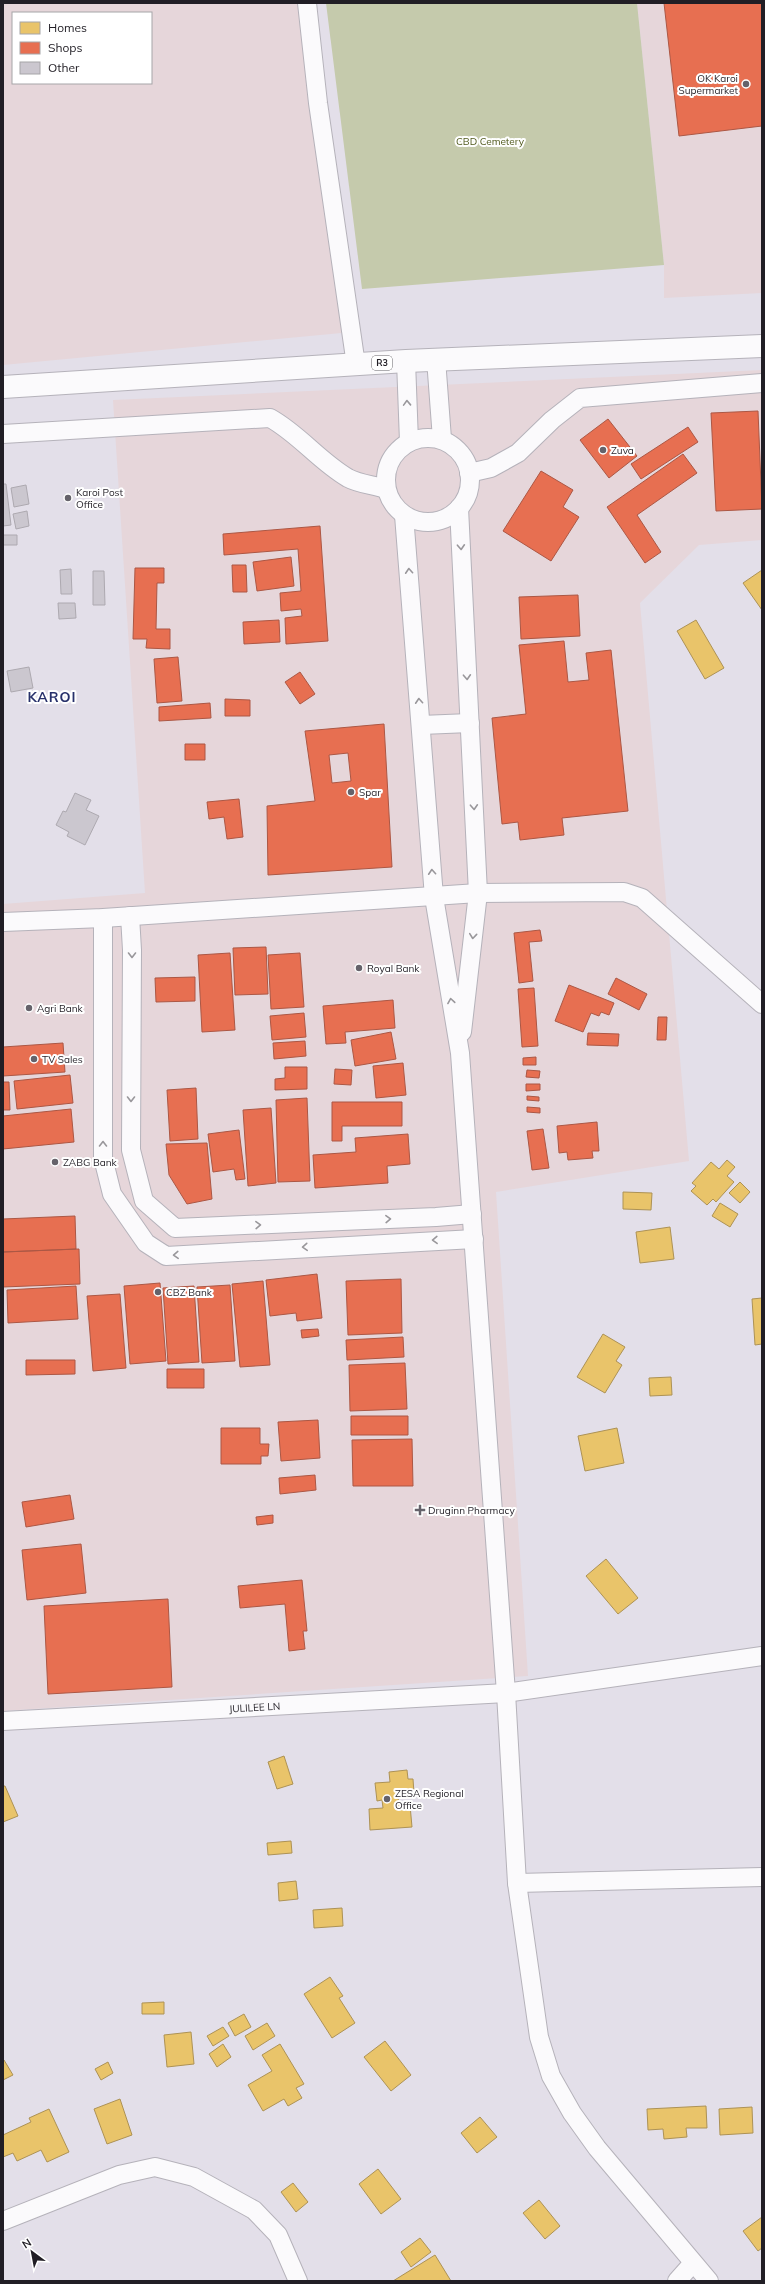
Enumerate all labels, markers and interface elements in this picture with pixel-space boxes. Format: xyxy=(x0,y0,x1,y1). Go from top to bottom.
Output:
legend xyxy=(12,12,152,84)
text: Homes xyxy=(48,20,87,35)
text: Shops xyxy=(48,40,83,55)
text: Other xyxy=(48,60,80,75)
place label: OK Karoi Supermarket xyxy=(679,72,738,97)
marker: OK Karoi Supermarket xyxy=(741,79,751,89)
park label: CBD Cemetery xyxy=(456,135,525,148)
road number: R3 xyxy=(372,356,392,370)
one-way arrow xyxy=(403,400,412,406)
place label: Zuva xyxy=(611,444,634,457)
marker: Zuva xyxy=(598,445,608,455)
place label: Karoi Post Office xyxy=(76,486,124,511)
marker: Karoi Post Office xyxy=(63,493,73,503)
one-way arrow xyxy=(457,544,465,550)
one-way arrow xyxy=(404,568,413,574)
one-way arrow xyxy=(463,674,472,680)
district label: KAROI xyxy=(27,688,77,706)
one-way arrow xyxy=(414,698,423,704)
place label: Spar xyxy=(359,786,381,799)
marker: Spar xyxy=(346,787,356,797)
one-way arrow xyxy=(469,804,478,810)
one-way arrow xyxy=(428,869,437,875)
one-way arrow xyxy=(469,933,478,939)
one-way arrow xyxy=(128,952,136,958)
place label: Royal Bank xyxy=(367,962,420,975)
marker: Royal Bank xyxy=(354,963,364,973)
one-way arrow xyxy=(448,998,456,1004)
place label: Agri Bank xyxy=(37,1002,84,1015)
marker: Agri Bank xyxy=(24,1003,34,1013)
place label: TV Sales xyxy=(42,1053,83,1066)
marker: TV Sales xyxy=(29,1054,39,1064)
one-way arrow xyxy=(127,1096,135,1102)
one-way arrow xyxy=(99,1141,107,1147)
place label: ZABG Bank xyxy=(63,1156,118,1169)
marker: ZABG Bank xyxy=(50,1157,60,1167)
one-way arrow xyxy=(385,1215,391,1224)
one-way arrow xyxy=(255,1221,261,1229)
one-way arrow xyxy=(432,1236,438,1244)
one-way arrow xyxy=(302,1243,308,1252)
one-way arrow xyxy=(173,1251,179,1260)
place label: CBZ Bank xyxy=(166,1286,213,1299)
marker: CBZ Bank xyxy=(153,1287,163,1297)
place label: Druginn Pharmacy xyxy=(428,1504,515,1517)
marker: Druginn Pharmacy xyxy=(415,1505,425,1515)
street label: JULILEE LN xyxy=(229,1700,281,1715)
place label: ZESA Regional Office xyxy=(395,1787,464,1812)
marker: ZESA Regional Office xyxy=(382,1794,392,1804)
north arrow xyxy=(12,2232,52,2272)
text: N xyxy=(19,2235,34,2252)

